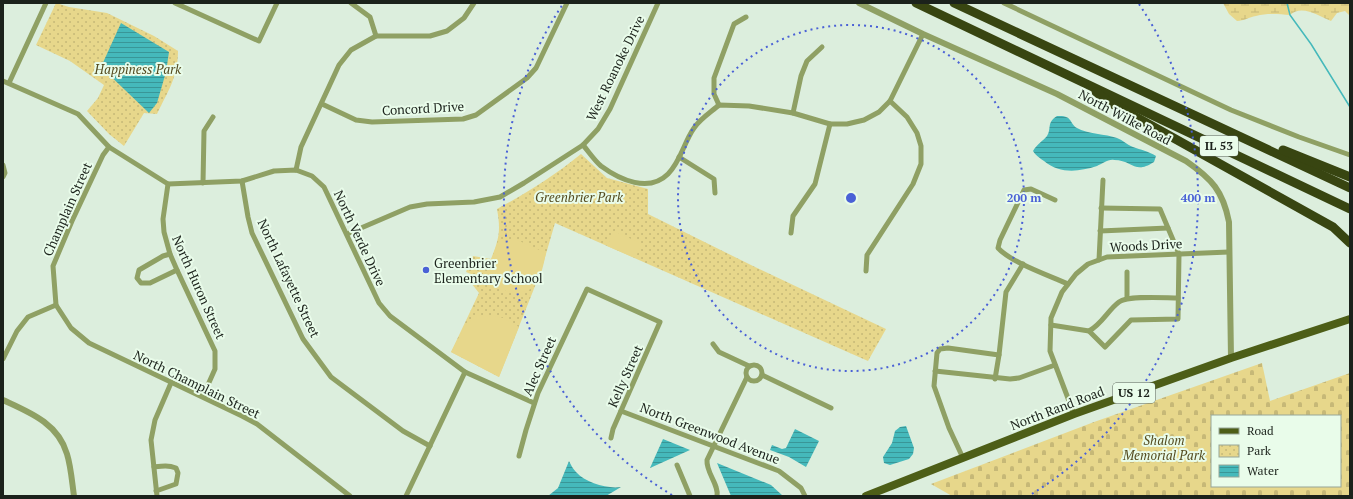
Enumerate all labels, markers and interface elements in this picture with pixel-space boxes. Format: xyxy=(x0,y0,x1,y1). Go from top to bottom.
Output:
street label: West Roanoke Drive xyxy=(582,12,648,124)
park label: Happiness Park xyxy=(94,60,182,78)
street label: North Wilke Road xyxy=(1076,85,1174,149)
street label: Concord Drive xyxy=(381,97,465,119)
road number: IL 53 xyxy=(1200,136,1238,156)
street label: Champlain Street xyxy=(38,159,96,259)
street label: North Verde Drive xyxy=(330,187,390,289)
park label: Greenbrier Park xyxy=(535,188,624,206)
text: 200 m xyxy=(1007,190,1041,205)
text: 400 m xyxy=(1181,190,1215,205)
centre of rings xyxy=(844,191,858,205)
street label: North Lafayette Street xyxy=(254,216,324,340)
street label: North Huron Street xyxy=(168,232,230,342)
street label: Woods Drive xyxy=(1109,234,1183,256)
place label: Greenbrier Elementary School xyxy=(434,254,543,287)
marker: Greenbrier Elementary School xyxy=(421,265,431,275)
street label: Alec Street xyxy=(518,333,560,399)
street label: Kelly Street xyxy=(603,342,647,410)
street label: North Champlain Street xyxy=(131,346,263,423)
street label: North Rand Road xyxy=(1007,382,1107,434)
road number: US 12 xyxy=(1113,383,1155,403)
street label: North Greenwood Avenue xyxy=(637,398,783,468)
legend xyxy=(1211,415,1341,487)
text: Road xyxy=(1247,423,1274,438)
park label: Shalom Memorial Park xyxy=(1122,431,1206,464)
text: Park xyxy=(1247,443,1272,458)
text: Water xyxy=(1247,463,1279,478)

